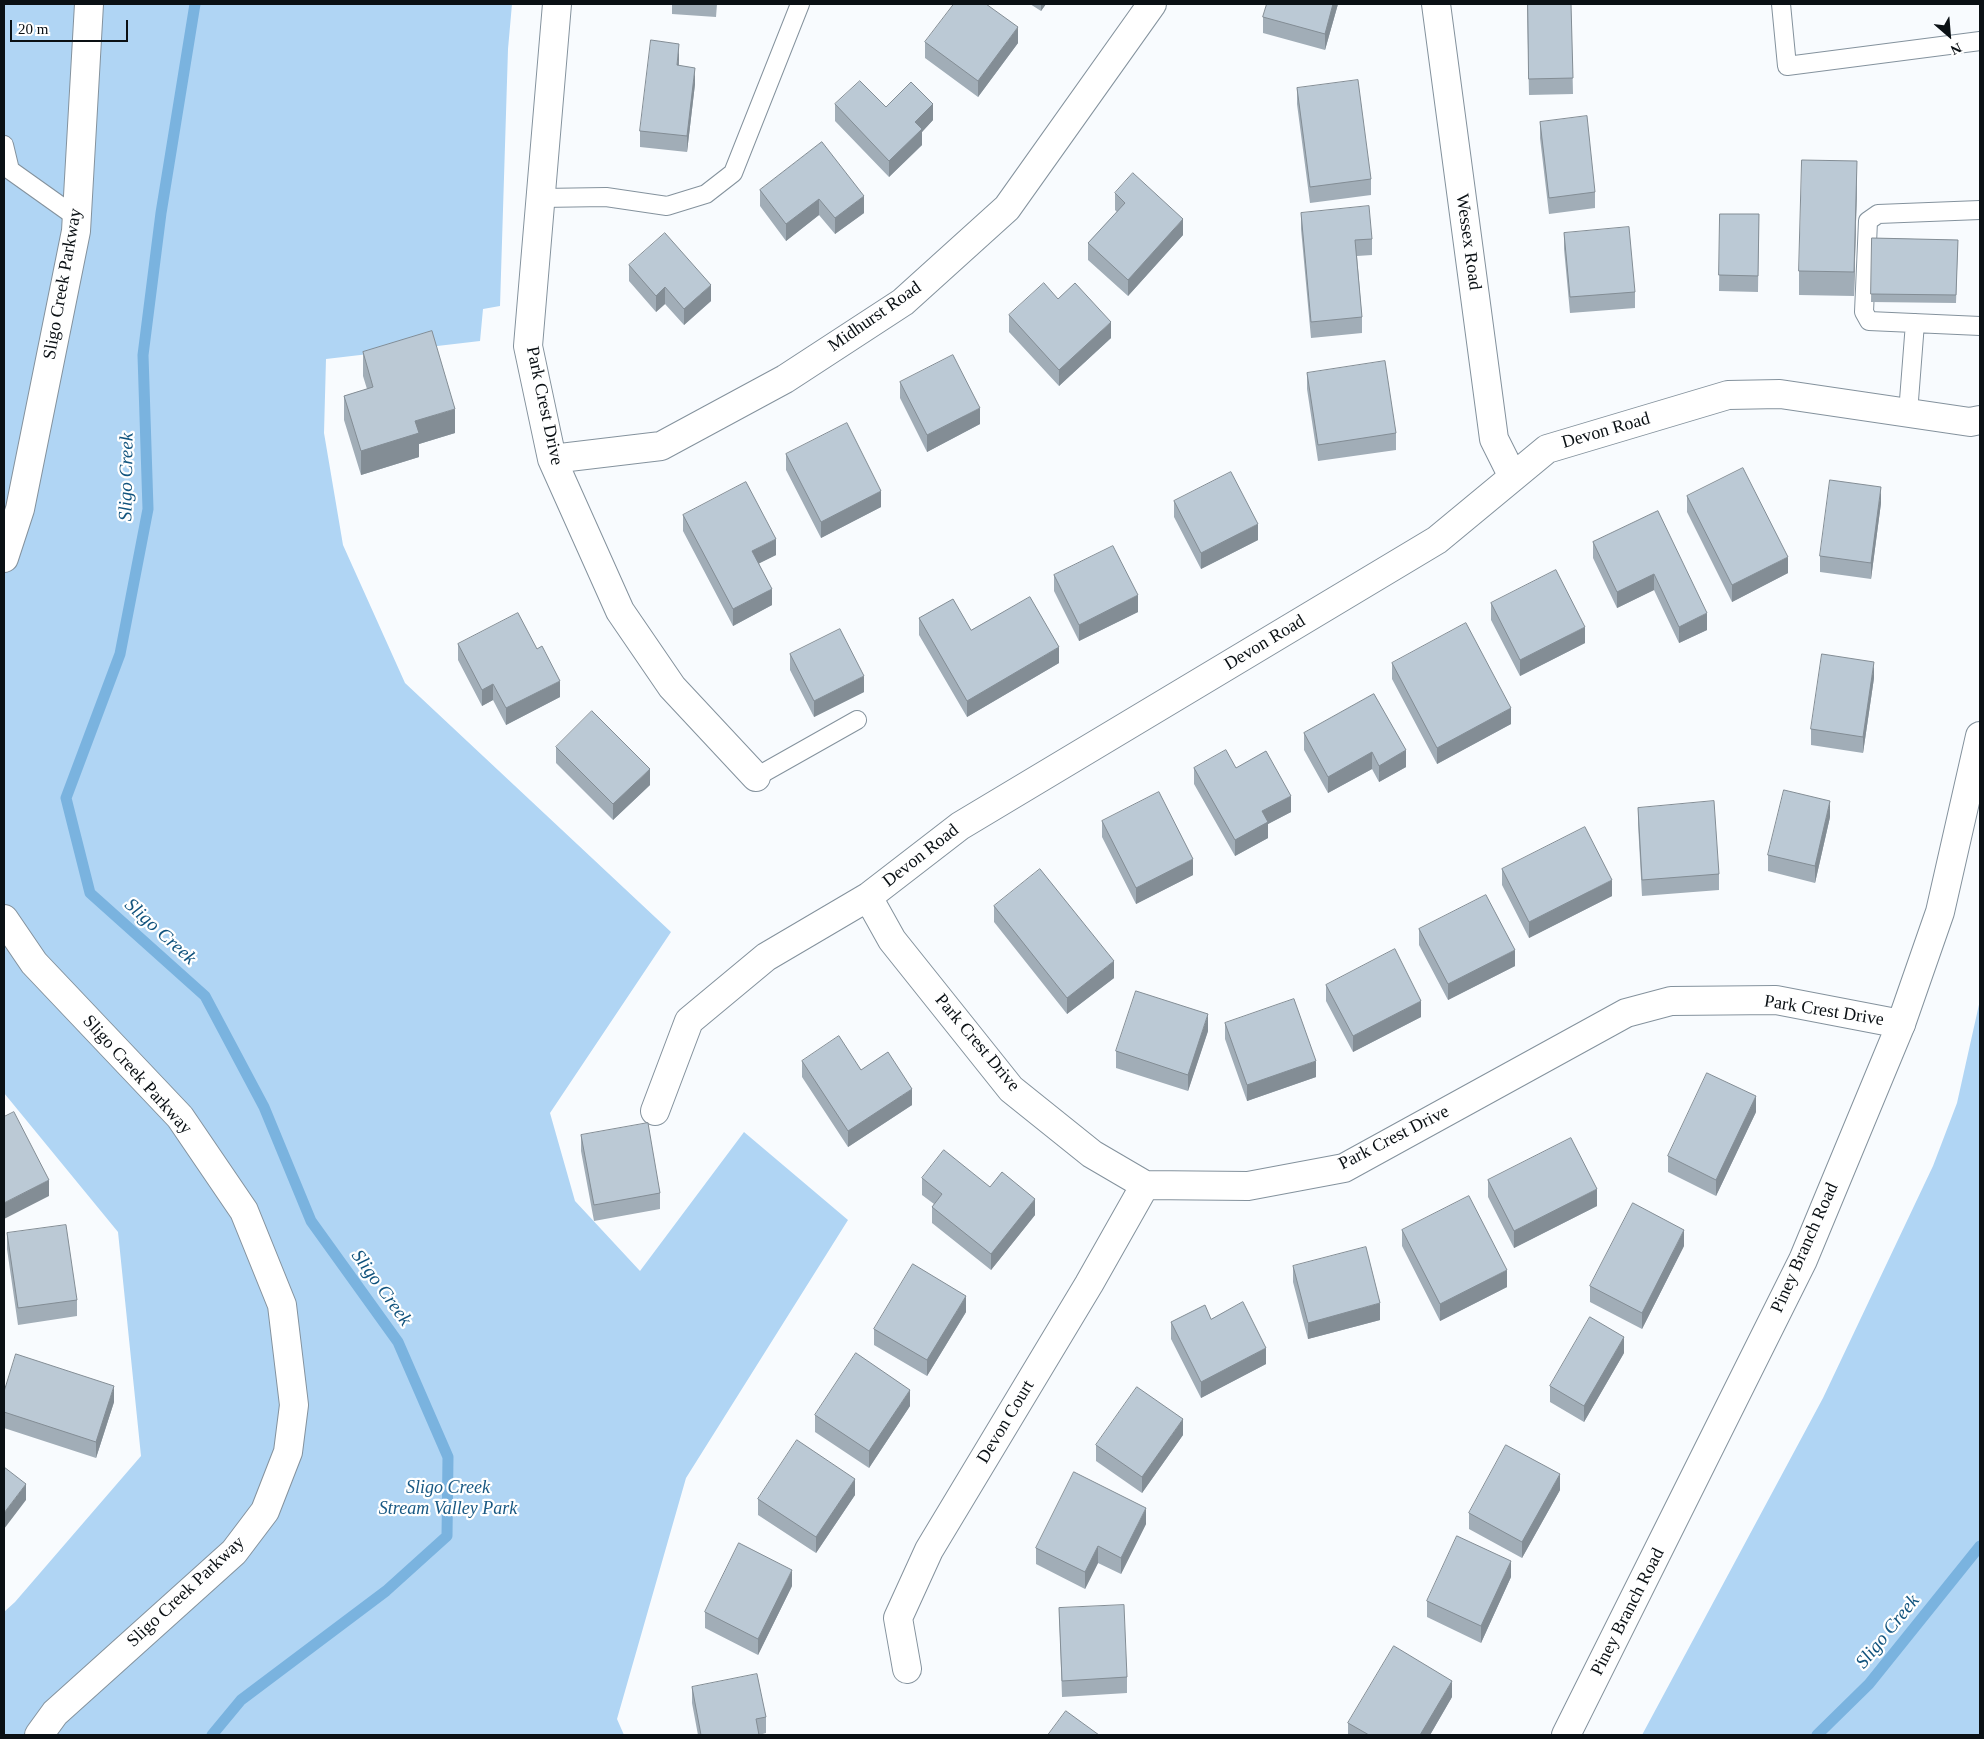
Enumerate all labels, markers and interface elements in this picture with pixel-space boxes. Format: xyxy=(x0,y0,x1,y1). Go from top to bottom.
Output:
scale bar xyxy=(12,10,130,42)
north arrow xyxy=(1924,10,1974,60)
text: 20 m xyxy=(18,21,48,37)
text: N xyxy=(1948,40,1964,58)
street label: Wessex Road xyxy=(1451,192,1485,292)
street label: Sligo Creek Parkway xyxy=(39,207,87,361)
street label: Midhurst Road xyxy=(824,277,926,357)
street label: Park Crest Drive xyxy=(521,345,567,467)
street label: Devon Road xyxy=(1560,408,1652,454)
water label: Sligo Creek xyxy=(115,433,139,521)
street label: Devon Road xyxy=(1221,610,1309,676)
street label: Devon Road xyxy=(879,820,963,892)
water label: Sligo Creek xyxy=(119,894,201,970)
street label: Park Crest Drive xyxy=(930,990,1024,1096)
street label: Park Crest Drive xyxy=(1763,991,1885,1031)
street label: Sligo Creek Parkway xyxy=(78,1011,196,1139)
street label: Park Crest Drive xyxy=(1335,1101,1453,1175)
street label: Piney Branch Road xyxy=(1767,1180,1843,1316)
water label: Sligo Creek xyxy=(346,1246,416,1330)
street label: Devon Court xyxy=(973,1376,1039,1468)
park label: Sligo Creek Stream Valley Park xyxy=(379,1477,517,1520)
street label: Sligo Creek Parkway xyxy=(123,1532,249,1652)
street label: Piney Branch Road xyxy=(1587,1545,1669,1679)
water label: Sligo Creek xyxy=(1851,1590,1925,1674)

